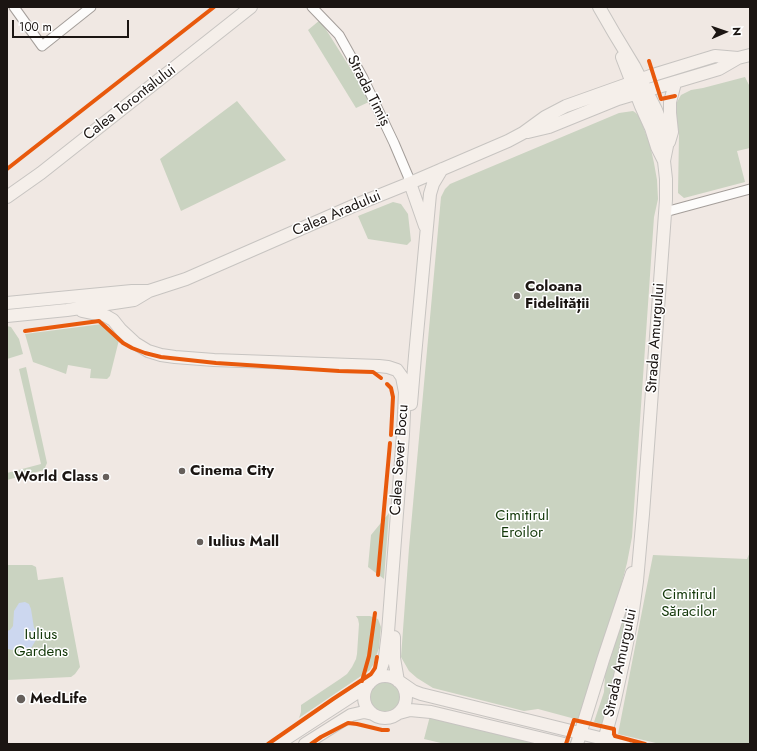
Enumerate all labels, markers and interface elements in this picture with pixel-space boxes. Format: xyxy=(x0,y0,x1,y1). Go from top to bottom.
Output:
scale bar xyxy=(14,12,131,38)
north arrow xyxy=(705,12,745,52)
text: 100 m xyxy=(19,18,52,36)
text: N xyxy=(729,27,745,36)
street label: Strada Timiș xyxy=(343,53,393,129)
street label: Calea Torontalului xyxy=(80,61,180,145)
street label: Calea Aradului xyxy=(290,187,384,241)
place label: Coloana Fidelității xyxy=(525,278,589,313)
street label: Strada Amurgului xyxy=(643,282,669,394)
marker: Coloana Fidelității xyxy=(512,291,522,301)
street label: Calea Sever Bocu xyxy=(387,404,413,516)
place label: Cinema City xyxy=(190,462,274,480)
marker: Cinema City xyxy=(177,466,187,476)
place label: World Class xyxy=(14,468,98,486)
marker: World Class xyxy=(101,472,111,482)
park label: Cimitirul Eroilor xyxy=(495,507,549,542)
place label: Iulius Mall xyxy=(208,533,279,551)
marker: Iulius Mall xyxy=(195,537,205,547)
park label: Cimitirul Săracilor xyxy=(661,586,717,621)
street label: Strada Amurgului xyxy=(601,607,641,719)
park label: Iulius Gardens xyxy=(14,626,68,661)
place label: MedLife xyxy=(30,690,87,708)
marker: MedLife xyxy=(15,693,27,705)

